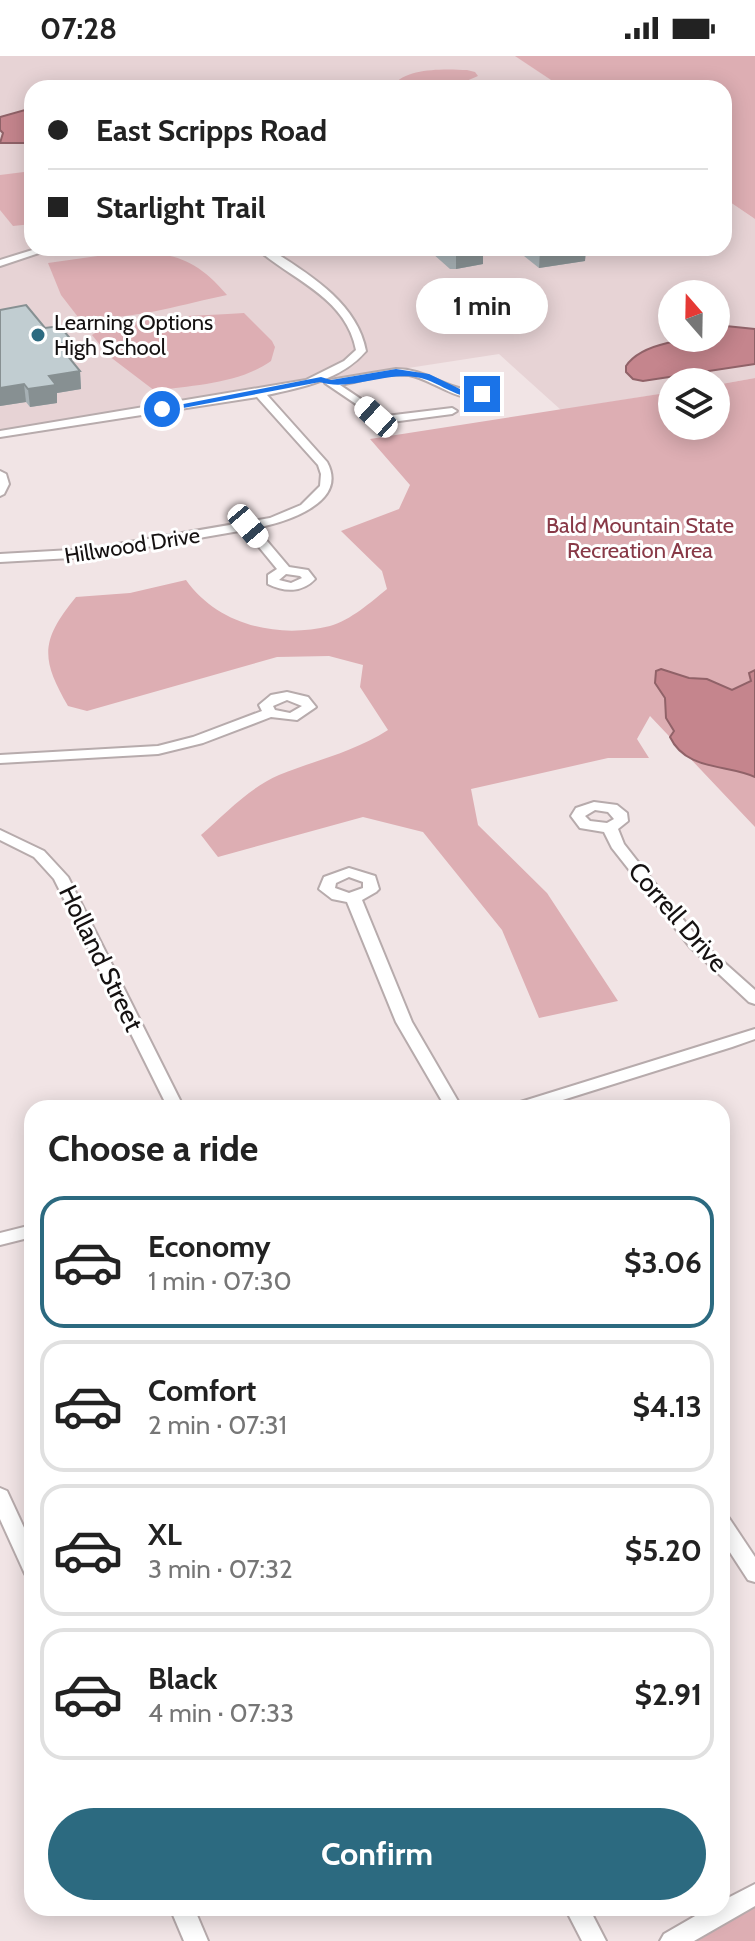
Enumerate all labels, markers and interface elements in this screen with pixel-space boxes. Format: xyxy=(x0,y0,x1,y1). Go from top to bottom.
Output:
text: 07:28 xyxy=(40,10,117,47)
text: East Scripps Road xyxy=(96,112,327,149)
text: Starlight Trail xyxy=(96,189,266,226)
callout: 1 min xyxy=(416,278,548,334)
north arrow xyxy=(658,280,730,352)
map controls xyxy=(658,280,730,440)
text: 1 min xyxy=(453,290,511,322)
place label: Learning Options High School xyxy=(54,309,213,361)
marker: Learning Options High School xyxy=(29,326,47,344)
button: layers xyxy=(658,368,730,440)
route end xyxy=(464,376,500,412)
route start xyxy=(144,391,180,427)
car xyxy=(350,392,402,442)
car xyxy=(223,500,273,552)
park label: Bald Mountain State Recreation Area xyxy=(546,512,734,564)
street label: Hillwood Drive xyxy=(62,521,202,570)
street label: Correll Drive xyxy=(621,855,735,979)
street label: Holland Street xyxy=(52,880,150,1037)
text: Choose a ride xyxy=(48,1126,258,1170)
icon: car xyxy=(52,1226,124,1298)
text: Economy xyxy=(148,1228,271,1265)
text: $3.06 xyxy=(624,1244,702,1281)
text: 1 min · 07:30 xyxy=(148,1265,292,1297)
icon: car xyxy=(52,1370,124,1442)
text: Comfort xyxy=(148,1372,256,1409)
text: $4.13 xyxy=(633,1388,702,1425)
text: 2 min · 07:31 xyxy=(148,1409,287,1441)
icon: car xyxy=(52,1514,124,1586)
text: XL xyxy=(148,1516,182,1553)
text: $5.20 xyxy=(625,1532,702,1569)
text: 3 min · 07:32 xyxy=(148,1553,293,1585)
icon: car xyxy=(52,1658,124,1730)
text: Black xyxy=(148,1660,218,1697)
text: $2.91 xyxy=(635,1676,702,1713)
text: 4 min · 07:33 xyxy=(148,1697,294,1729)
button: Confirm xyxy=(48,1808,706,1900)

